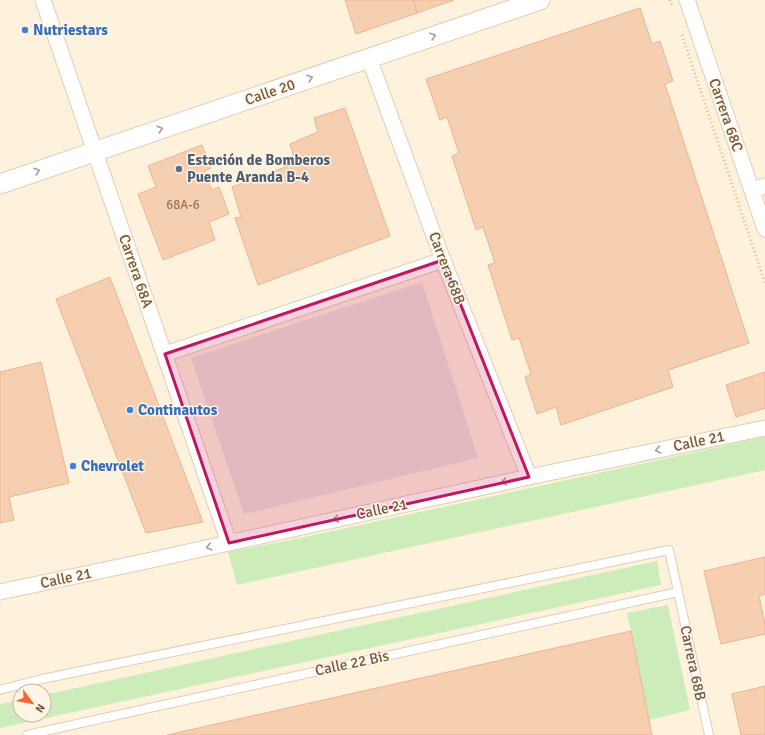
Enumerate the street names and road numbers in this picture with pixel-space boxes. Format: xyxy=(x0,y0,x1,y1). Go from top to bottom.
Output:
street label: Calle 20 xyxy=(242,75,298,109)
street label: Carrera 68C xyxy=(705,76,747,154)
street label: Carrera 68B xyxy=(425,229,469,307)
street label: Carrera 68A xyxy=(115,232,157,310)
street label: Calle 21 xyxy=(672,427,726,455)
street label: Calle 21 xyxy=(355,495,409,523)
street label: Calle 21 xyxy=(39,564,93,592)
street label: Carrera 68B xyxy=(676,624,710,702)
street label: Calle 22 Bis xyxy=(313,646,391,680)

